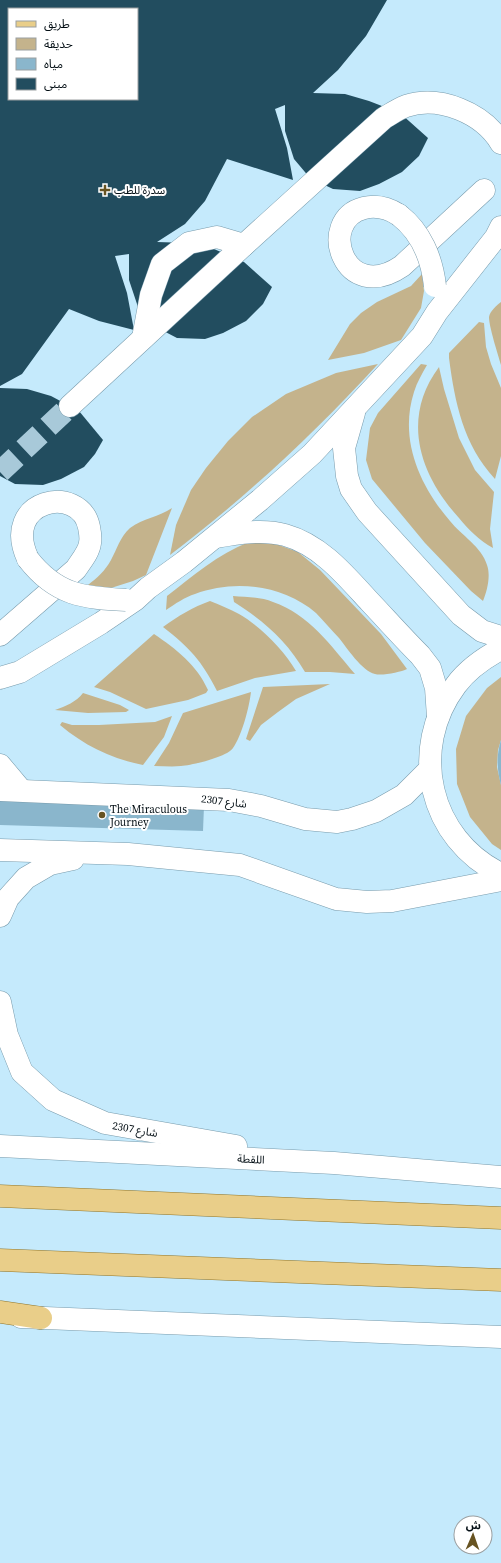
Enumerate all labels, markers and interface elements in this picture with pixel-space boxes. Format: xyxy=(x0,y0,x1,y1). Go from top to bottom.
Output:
legend xyxy=(8,8,138,100)
text: طريق xyxy=(44,16,70,32)
text: حديقة xyxy=(44,36,73,52)
text: مياه xyxy=(44,56,63,72)
text: مبنى xyxy=(44,76,67,92)
place label: سدرة للطب xyxy=(114,183,165,198)
marker: سدرة للطب xyxy=(99,184,111,196)
street label: شارع 2307 xyxy=(200,791,248,812)
place label: The Miraculous Journey xyxy=(109,802,187,830)
marker: The Miraculous Journey xyxy=(97,810,107,820)
street label: شارع 2307 xyxy=(111,1118,159,1141)
street label: اللقطة xyxy=(237,1151,265,1168)
north arrow xyxy=(453,1515,493,1555)
text: ش xyxy=(466,1518,481,1533)

